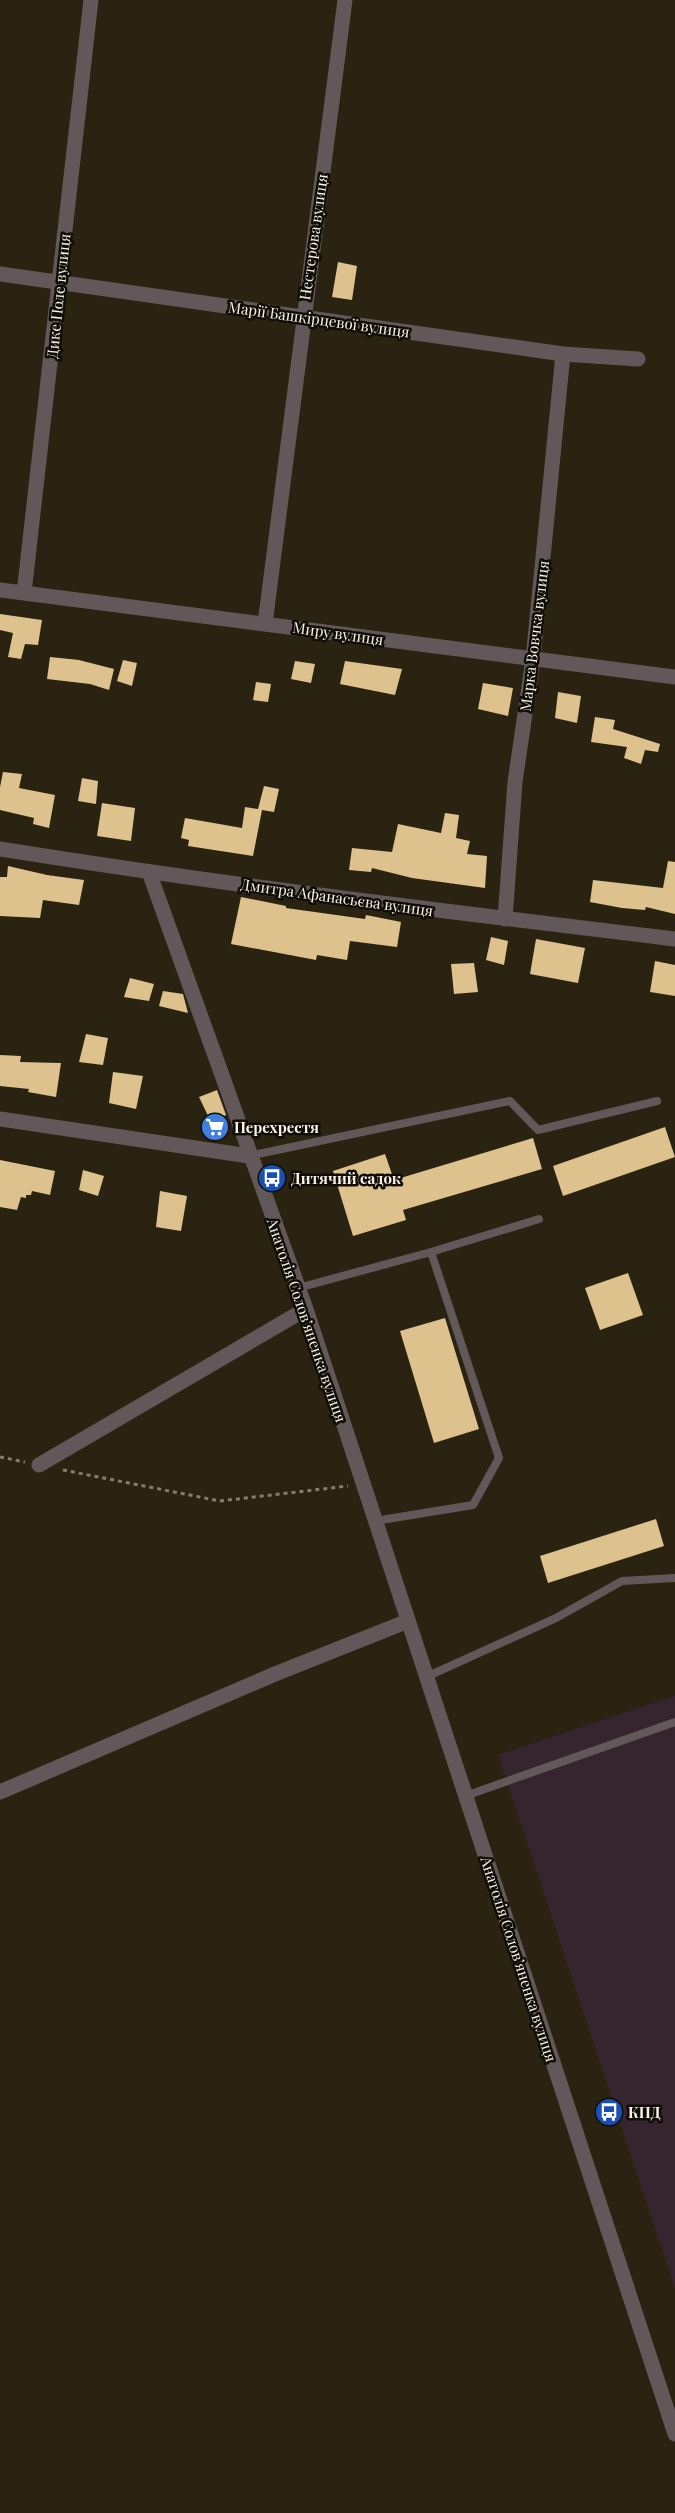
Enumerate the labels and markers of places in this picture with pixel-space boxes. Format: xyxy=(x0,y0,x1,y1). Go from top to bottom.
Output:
supermarket icon: Перехрестя xyxy=(200,1112,230,1142)
place label: Перехрестя xyxy=(234,1117,319,1137)
bus stop icon: Дитячий садок xyxy=(257,1163,287,1193)
place label: Дитячий садок xyxy=(291,1168,402,1188)
bus stop icon: КПД xyxy=(594,2097,624,2127)
place label: КПД xyxy=(628,2102,661,2122)

